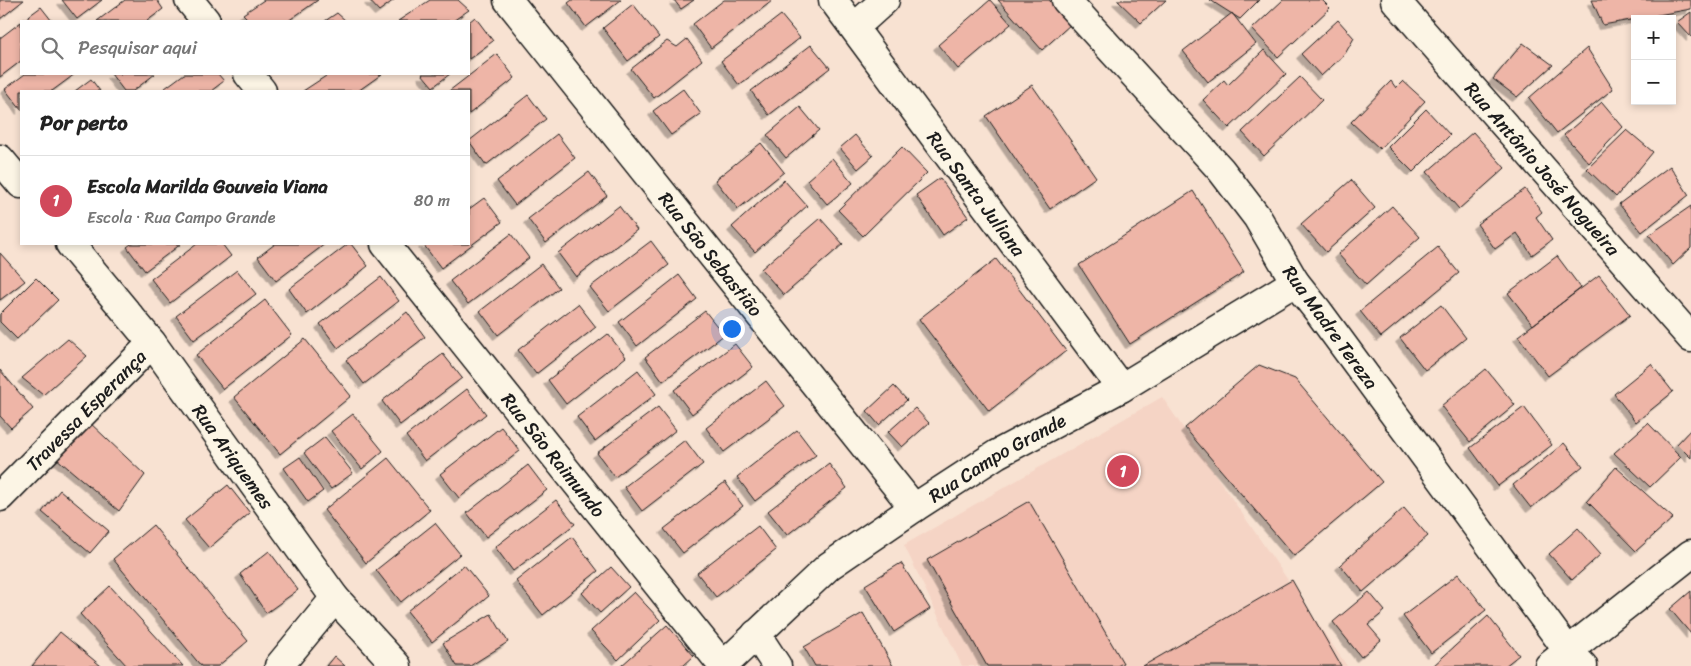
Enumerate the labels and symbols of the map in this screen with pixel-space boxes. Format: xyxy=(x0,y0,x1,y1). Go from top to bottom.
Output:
street label: Rua Antônio José Nogueira xyxy=(1456,74,1629,264)
street label: Rua Santa Juliana xyxy=(918,124,1034,264)
street label: Rua São Sebastião xyxy=(650,184,771,324)
street label: Rua Madre Tereza xyxy=(1274,258,1388,397)
your location xyxy=(719,316,745,342)
street label: Travessa Esperança xyxy=(18,341,155,480)
street label: Rua São Raimundo xyxy=(493,385,614,525)
street label: Rua Ariquemes xyxy=(183,397,282,517)
street label: Rua Campo Grande xyxy=(922,404,1072,512)
pin: 1 xyxy=(1107,452,1139,490)

